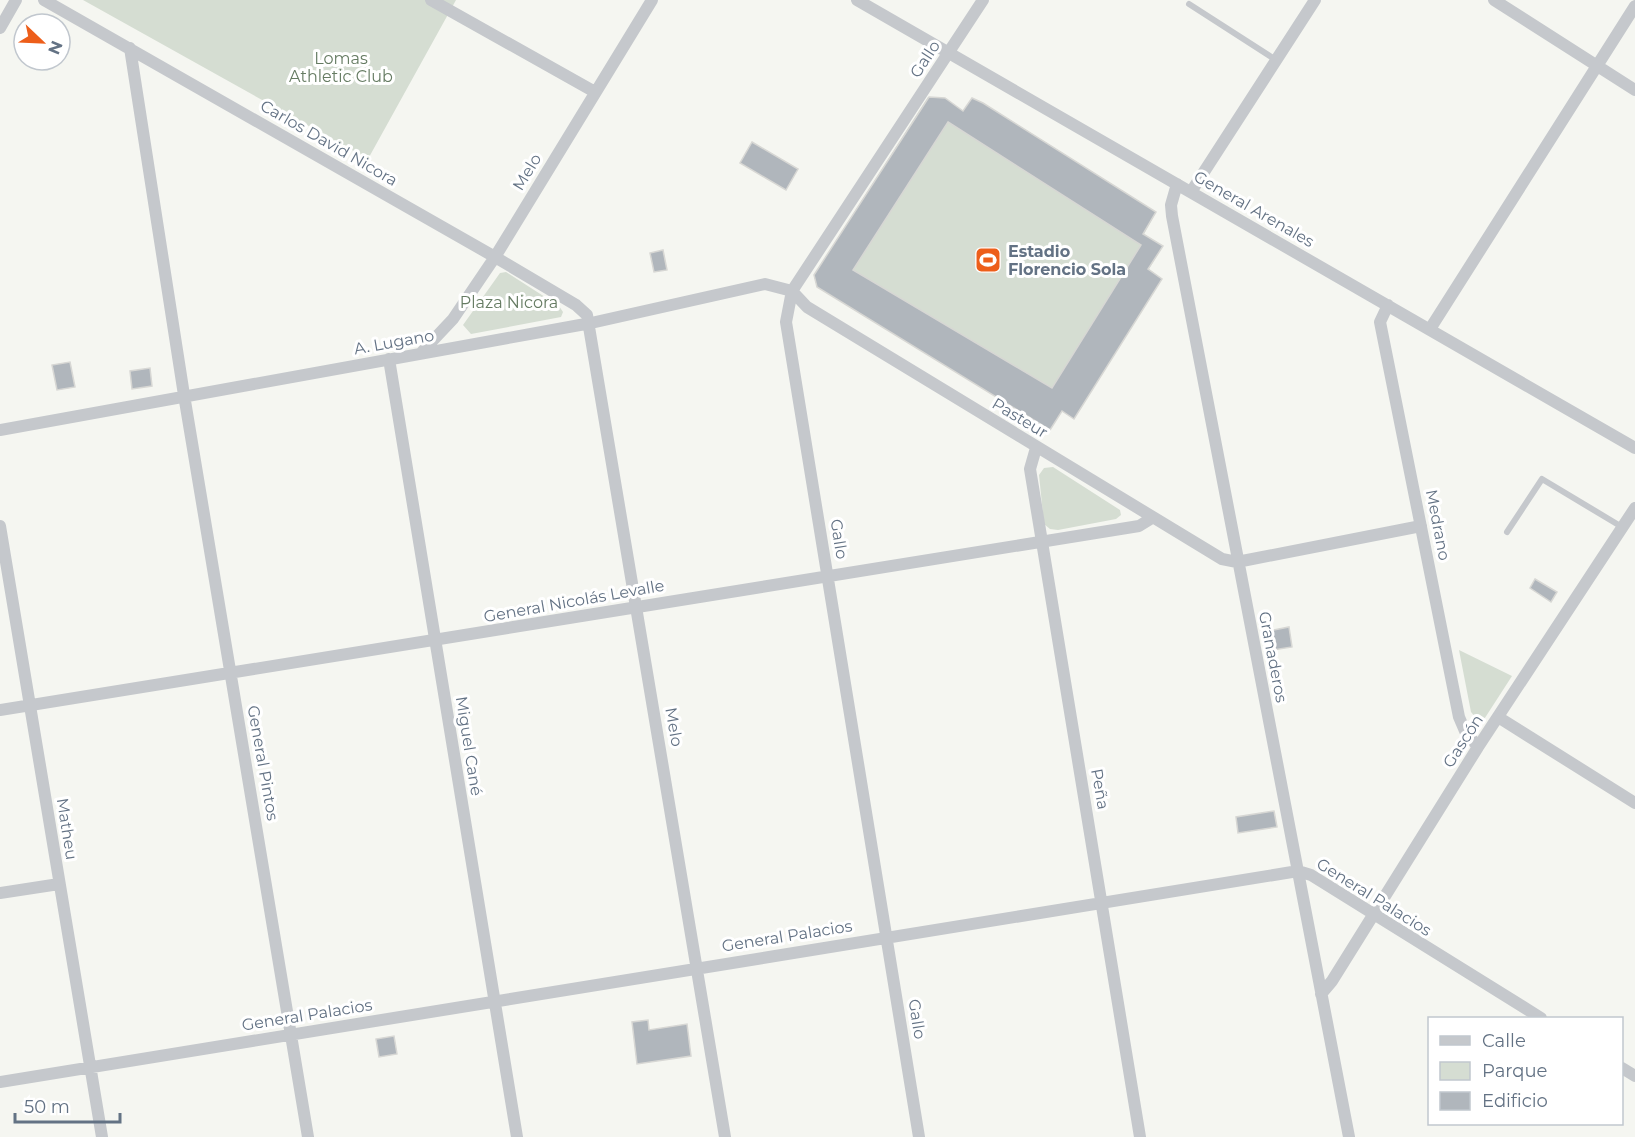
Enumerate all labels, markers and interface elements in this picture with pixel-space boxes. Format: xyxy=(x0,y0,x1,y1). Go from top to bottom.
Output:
north arrow xyxy=(12,12,72,72)
street label: Gallo xyxy=(906,37,944,81)
text: N xyxy=(44,38,67,57)
park label: Lomas Athletic Club xyxy=(289,49,393,86)
street label: Carlos David Nicora xyxy=(257,96,401,190)
street label: Melo xyxy=(509,150,545,194)
street label: General Arenales xyxy=(1191,167,1318,251)
place label: Estadio Florencio Sola xyxy=(1008,242,1126,279)
sports icon: Estadio Florencio Sola xyxy=(973,245,1003,275)
park label: Plaza Nicora xyxy=(460,293,558,312)
street label: A. Lugano xyxy=(353,326,435,358)
street label: Pasteur xyxy=(989,394,1051,442)
street label: Medrano xyxy=(1422,488,1454,562)
street label: Gallo xyxy=(826,518,852,560)
street label: General Nicolás Levalle xyxy=(482,576,666,626)
street label: Granaderos xyxy=(1255,610,1291,704)
street label: Miguel Cané xyxy=(452,695,486,797)
street label: General Pintos xyxy=(243,704,283,822)
street label: Melo xyxy=(661,706,687,748)
street label: Gascón xyxy=(1439,711,1487,771)
street label: Peña xyxy=(1087,767,1113,811)
street label: Matheu xyxy=(53,797,81,861)
street label: General Palacios xyxy=(1313,854,1435,940)
street label: General Palacios xyxy=(720,916,854,956)
street label: General Palacios xyxy=(240,995,374,1035)
street label: Gallo xyxy=(904,998,930,1040)
legend xyxy=(1428,1017,1623,1125)
text: Calle xyxy=(1482,1030,1526,1052)
text: Parque xyxy=(1482,1060,1548,1082)
scale bar xyxy=(15,1086,120,1124)
text: Edificio xyxy=(1482,1090,1548,1112)
text: 50 m xyxy=(24,1096,70,1118)

